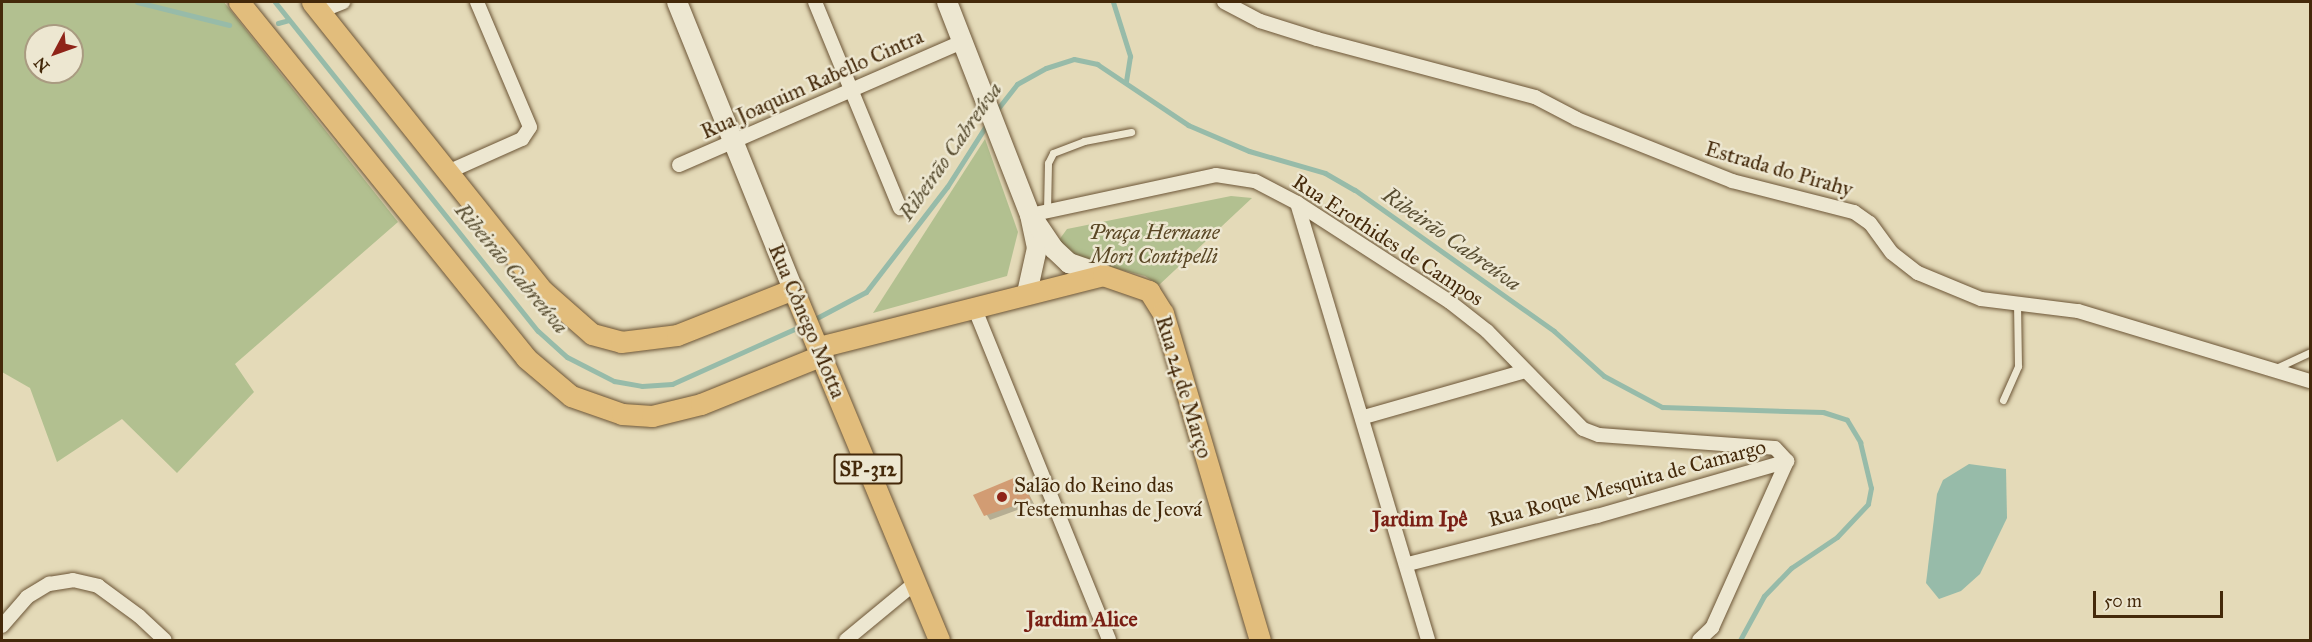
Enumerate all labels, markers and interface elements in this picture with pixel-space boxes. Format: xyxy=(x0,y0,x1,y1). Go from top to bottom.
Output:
north arrow xyxy=(24,24,84,84)
street label: Rua Joaquim Rabello Cintra xyxy=(697,24,927,144)
text: N xyxy=(30,53,53,76)
water label: Ribeirão Cabreúva xyxy=(892,77,1008,225)
street label: Estrada do Pirahy xyxy=(1702,136,1856,202)
street label: Rua Erothides de Campos xyxy=(1288,169,1488,311)
water label: Ribeirão Cabreúva xyxy=(1378,181,1526,297)
water label: Ribeirão Cabreúva xyxy=(450,197,574,339)
park label: Praça Hernane Mori Contipelli xyxy=(1089,219,1219,269)
street label: Rua Cônego Motta xyxy=(763,240,851,402)
street label: Rua 24 de Março xyxy=(1150,313,1218,461)
street label: Rua Roque Mesquita de Camargo xyxy=(1485,434,1769,532)
road number: SP-312 xyxy=(834,452,902,486)
place label: Salão do Reino das Testemunhas de Jeová xyxy=(1014,472,1202,522)
marker: Salão do Reino das Testemunhas de Jeová xyxy=(995,490,1009,504)
district label: Jardim Ipê xyxy=(1372,506,1468,532)
scale bar xyxy=(2096,579,2226,617)
text: 50 m xyxy=(2104,590,2142,612)
district label: Jardim Alice xyxy=(1026,606,1138,632)

